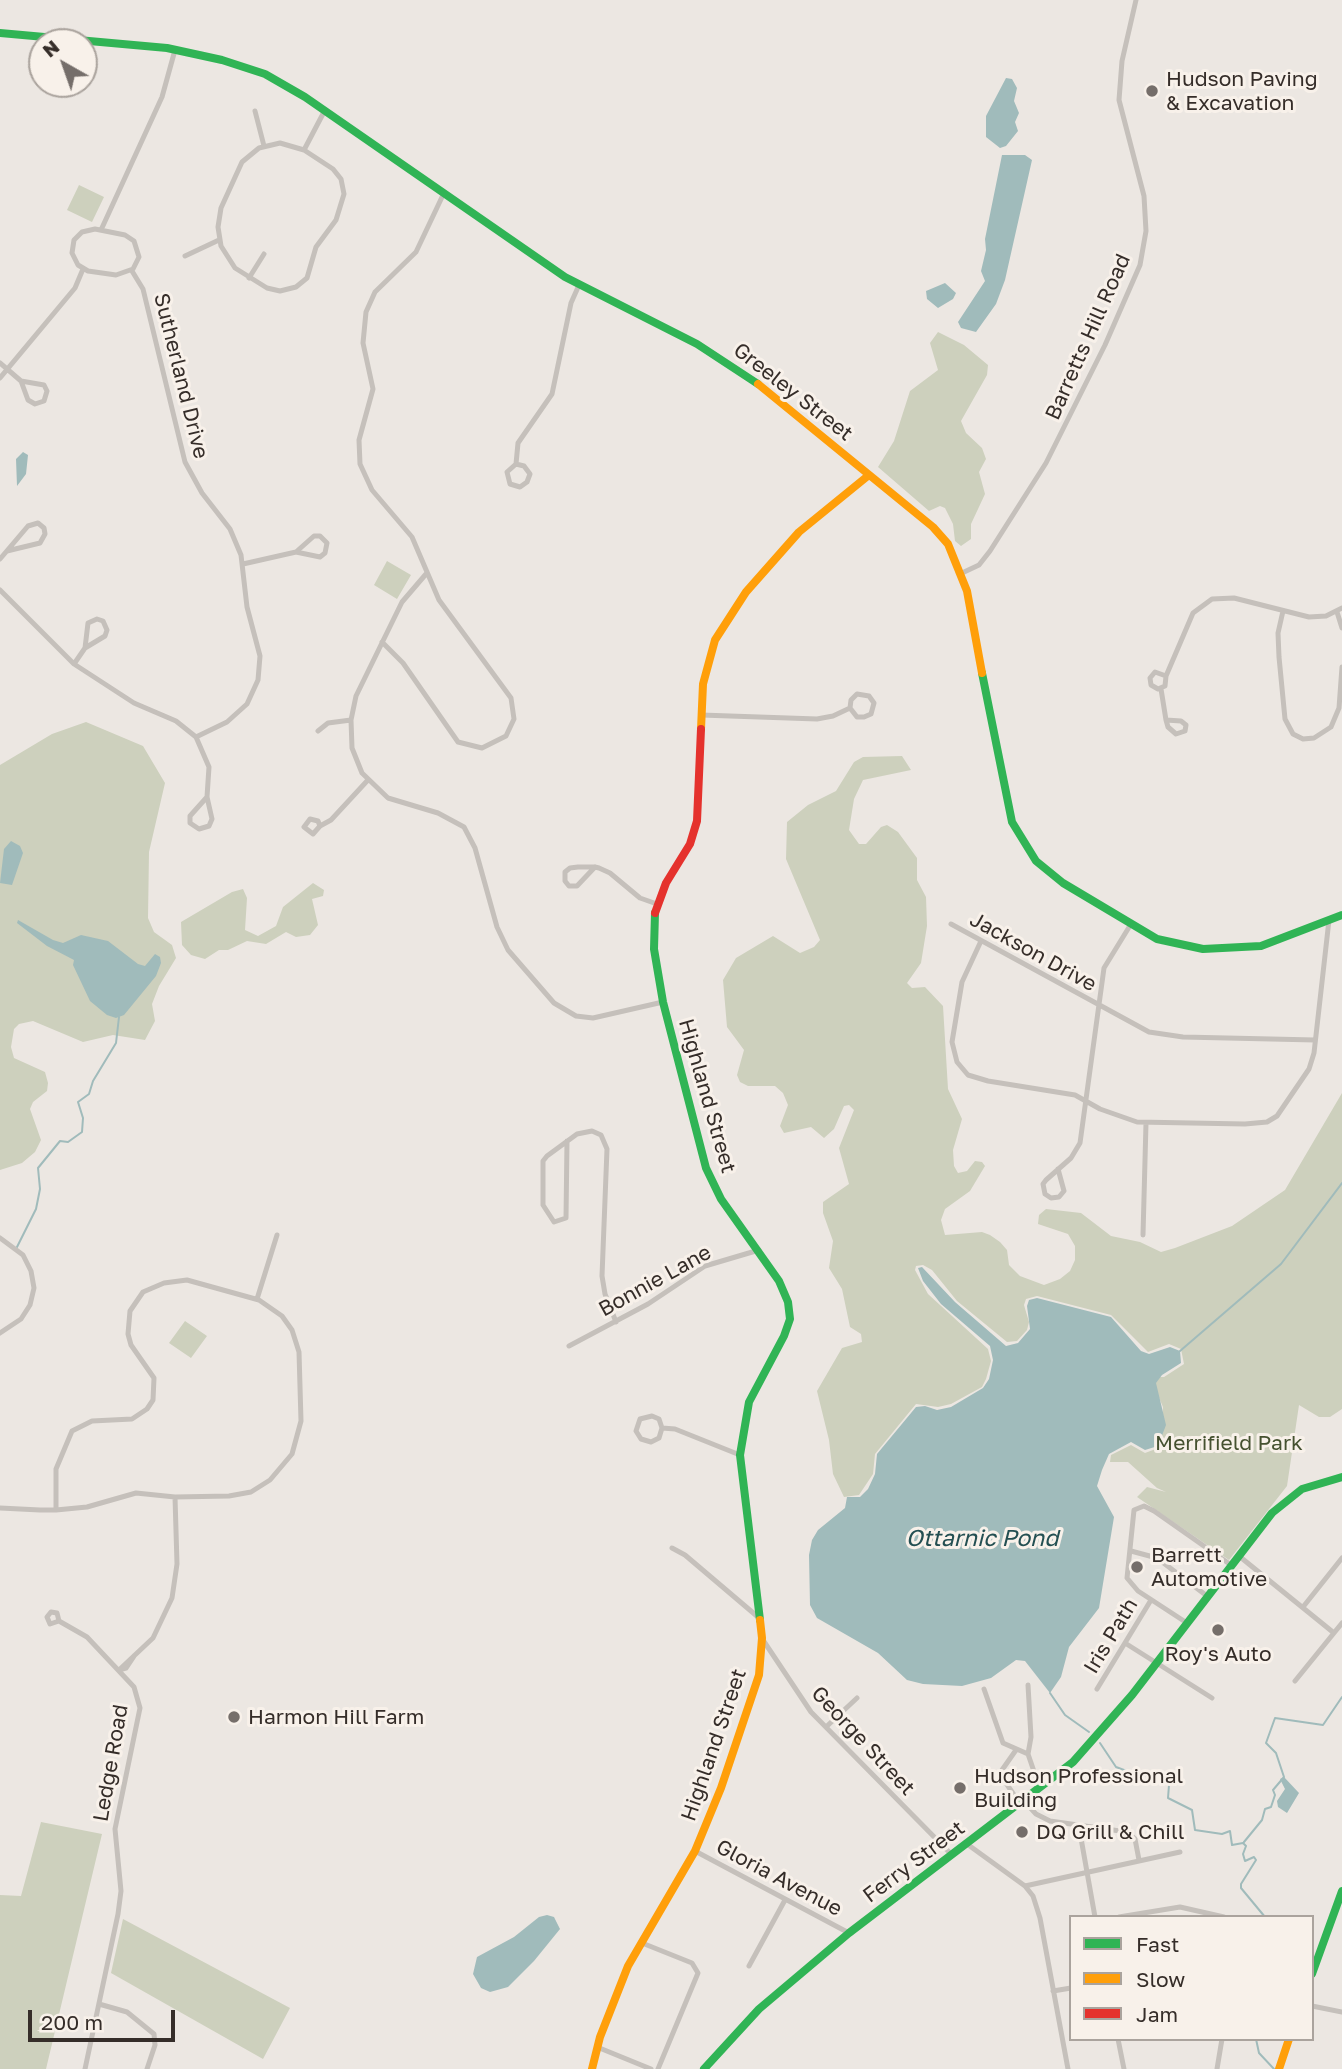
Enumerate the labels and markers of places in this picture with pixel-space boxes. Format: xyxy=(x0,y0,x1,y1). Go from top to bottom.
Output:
place label: Hudson Paving & Excavation xyxy=(1166,66,1318,116)
marker: Hudson Paving & Excavation xyxy=(1144,83,1160,99)
place label: Barrett Automotive xyxy=(1151,1542,1267,1592)
marker: Barrett Automotive xyxy=(1129,1559,1145,1575)
marker: Roy's Auto xyxy=(1210,1622,1226,1638)
place label: Roy's Auto xyxy=(1164,1641,1272,1667)
place label: Harmon Hill Farm xyxy=(248,1704,424,1730)
marker: Harmon Hill Farm xyxy=(226,1709,242,1725)
place label: Hudson Professional Building xyxy=(974,1763,1183,1813)
marker: Hudson Professional Building xyxy=(952,1780,968,1796)
place label: DQ Grill & Chill xyxy=(1036,1819,1184,1845)
marker: DQ Grill & Chill xyxy=(1014,1824,1030,1840)

